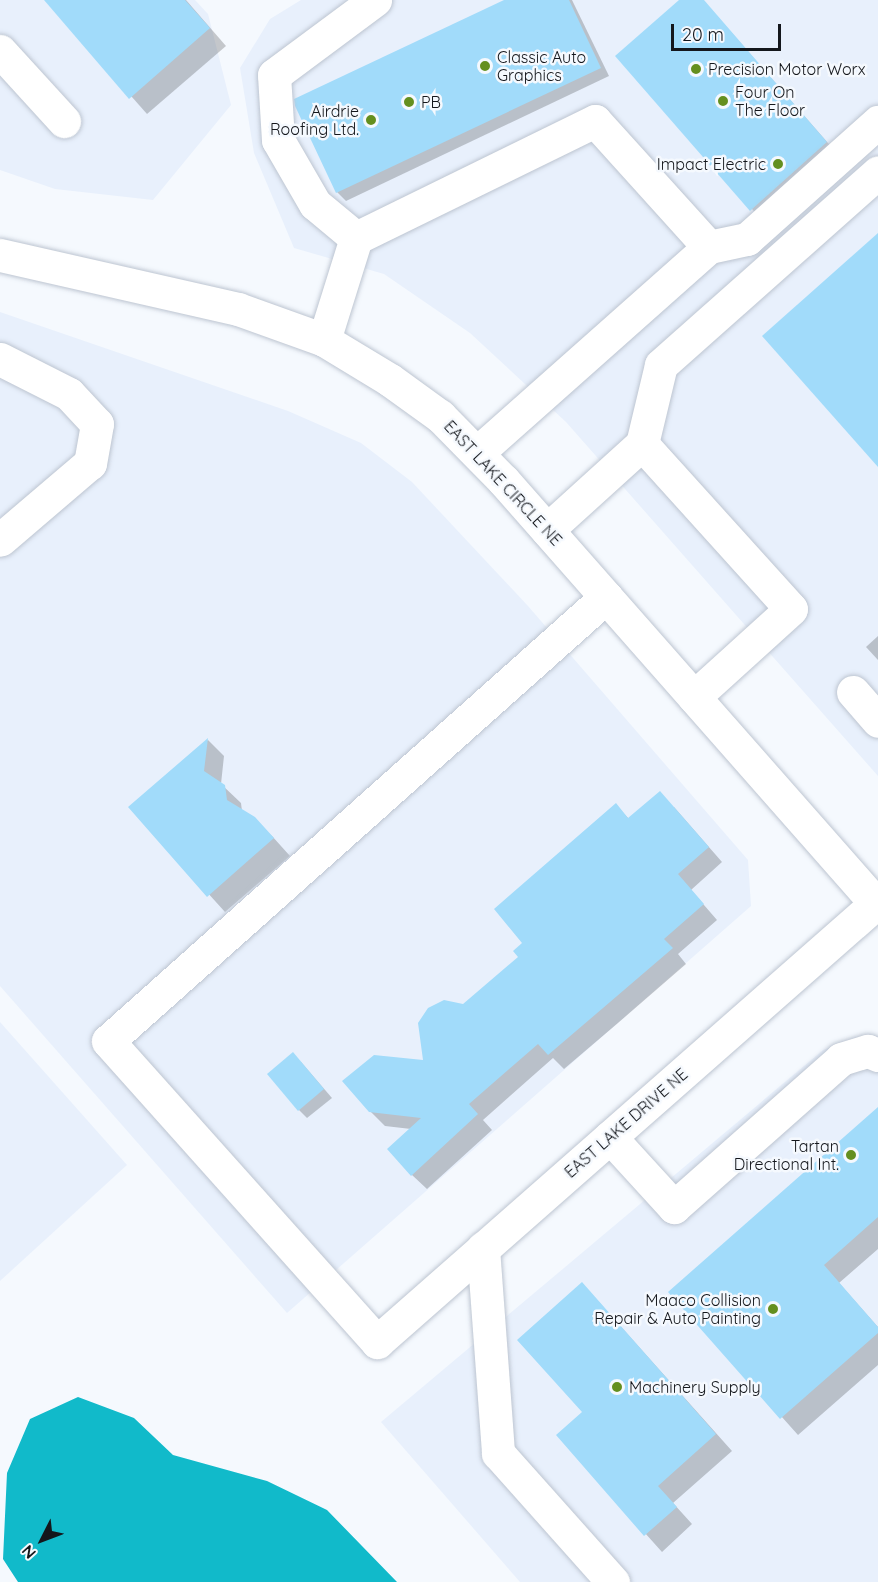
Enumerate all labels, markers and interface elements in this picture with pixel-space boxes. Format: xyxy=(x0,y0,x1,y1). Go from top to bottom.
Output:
scale bar xyxy=(674,12,784,50)
text: 20 m xyxy=(682,23,724,46)
place label: Classic Auto Graphics xyxy=(497,47,586,85)
marker: Classic Auto Graphics xyxy=(478,59,492,73)
place label: Precision Motor Worx xyxy=(708,59,866,79)
marker: Precision Motor Worx xyxy=(689,62,703,76)
place label: Four On The Floor xyxy=(735,82,805,120)
place label: PB xyxy=(421,92,441,112)
marker: Four On The Floor xyxy=(716,94,730,108)
marker: PB xyxy=(402,95,416,109)
place label: Airdrie Roofing Ltd. xyxy=(270,101,359,139)
marker: Airdrie Roofing Ltd. xyxy=(364,113,378,127)
place label: Impact Electric xyxy=(657,154,766,174)
marker: Impact Electric xyxy=(771,157,785,171)
street label: EAST LAKE CIRCLE NE xyxy=(440,417,566,549)
street label: EAST LAKE DRIVE NE xyxy=(561,1064,691,1182)
place label: Tartan Directional Int. xyxy=(734,1136,839,1174)
marker: Tartan Directional Int. xyxy=(844,1148,858,1162)
place label: Maaco Collision Repair & Auto Painting xyxy=(594,1290,761,1328)
marker: Maaco Collision Repair & Auto Painting xyxy=(766,1302,780,1316)
place label: Machinery Supply xyxy=(629,1377,761,1397)
marker: Machinery Supply xyxy=(610,1380,624,1394)
north arrow xyxy=(12,1510,72,1570)
text: N xyxy=(17,1541,40,1563)

